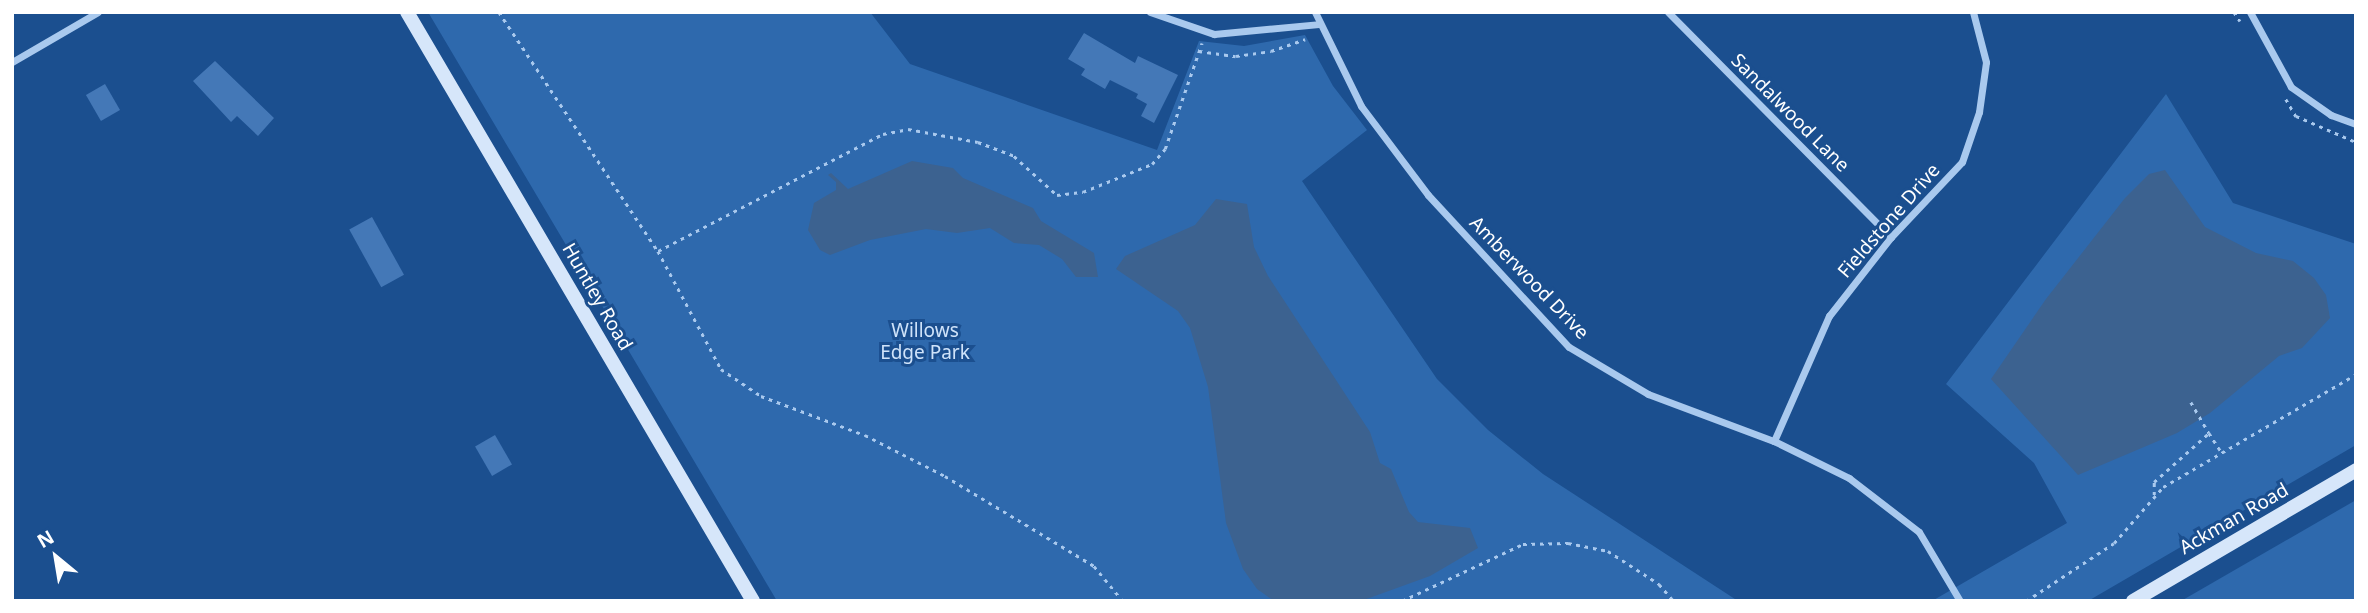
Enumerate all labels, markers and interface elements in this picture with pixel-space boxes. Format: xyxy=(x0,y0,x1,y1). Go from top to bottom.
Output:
street label: Sandalwood Lane xyxy=(1726,49,1854,177)
street label: Fieldstone Drive xyxy=(1833,159,1945,283)
street label: Amberwood Drive xyxy=(1465,212,1593,344)
street label: Huntley Road xyxy=(557,239,637,355)
park label: Willows Edge Park xyxy=(880,320,970,364)
street label: Ackman Road xyxy=(2175,479,2293,559)
north arrow xyxy=(21,522,91,592)
text: N xyxy=(32,524,59,554)

